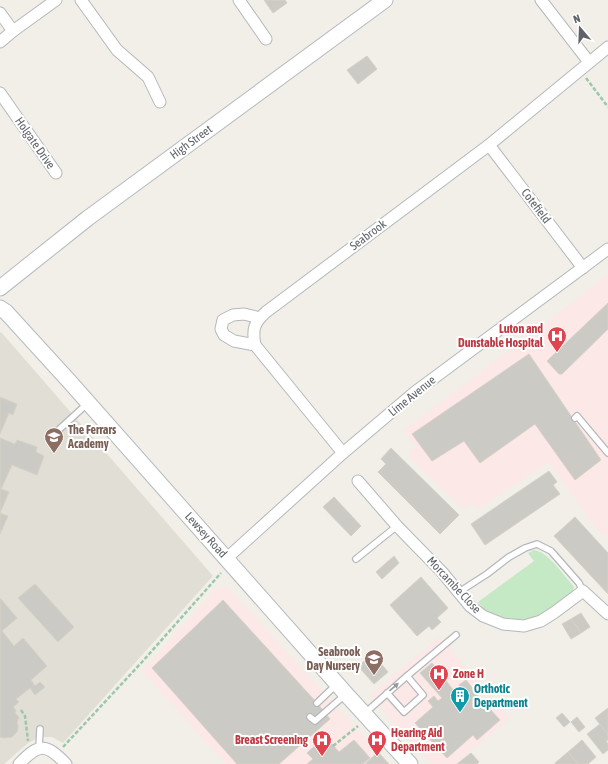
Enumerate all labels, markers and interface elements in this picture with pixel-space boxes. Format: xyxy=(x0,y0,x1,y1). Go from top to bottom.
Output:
north arrow xyxy=(560,8,600,48)
text: N xyxy=(572,12,582,25)
street label: Holgate Drive xyxy=(12,114,58,172)
street label: High Street xyxy=(167,122,215,162)
street label: Cotefield xyxy=(518,186,554,226)
street label: Seabrook xyxy=(347,216,390,253)
place label: Luton and Dunstable Hospital xyxy=(458,322,544,350)
hospital icon: Luton and Dunstable Hospital xyxy=(546,325,568,353)
street label: Lime Avenue xyxy=(386,373,438,419)
place label: The Ferrars Academy xyxy=(67,423,117,451)
school or university icon: The Ferrars Academy xyxy=(43,426,65,454)
street label: Lewsey Road xyxy=(182,509,230,561)
street label: Morcambe Close xyxy=(424,554,484,616)
place label: Seabrook Day Nursery xyxy=(307,645,361,673)
school or university icon: Seabrook Day Nursery xyxy=(363,648,385,676)
hospital icon: Zone H xyxy=(428,663,450,691)
place label: Zone H xyxy=(453,667,484,681)
place label: Orthotic Department xyxy=(474,682,528,710)
one-way arrow xyxy=(388,683,399,692)
building icon: Orthotic Department xyxy=(449,685,471,713)
place label: Hearing Aid Department xyxy=(391,726,445,754)
hospital icon: Breast Screening xyxy=(311,729,333,757)
hospital icon: Hearing Aid Department xyxy=(366,729,388,757)
place label: Breast Screening xyxy=(235,733,309,747)

